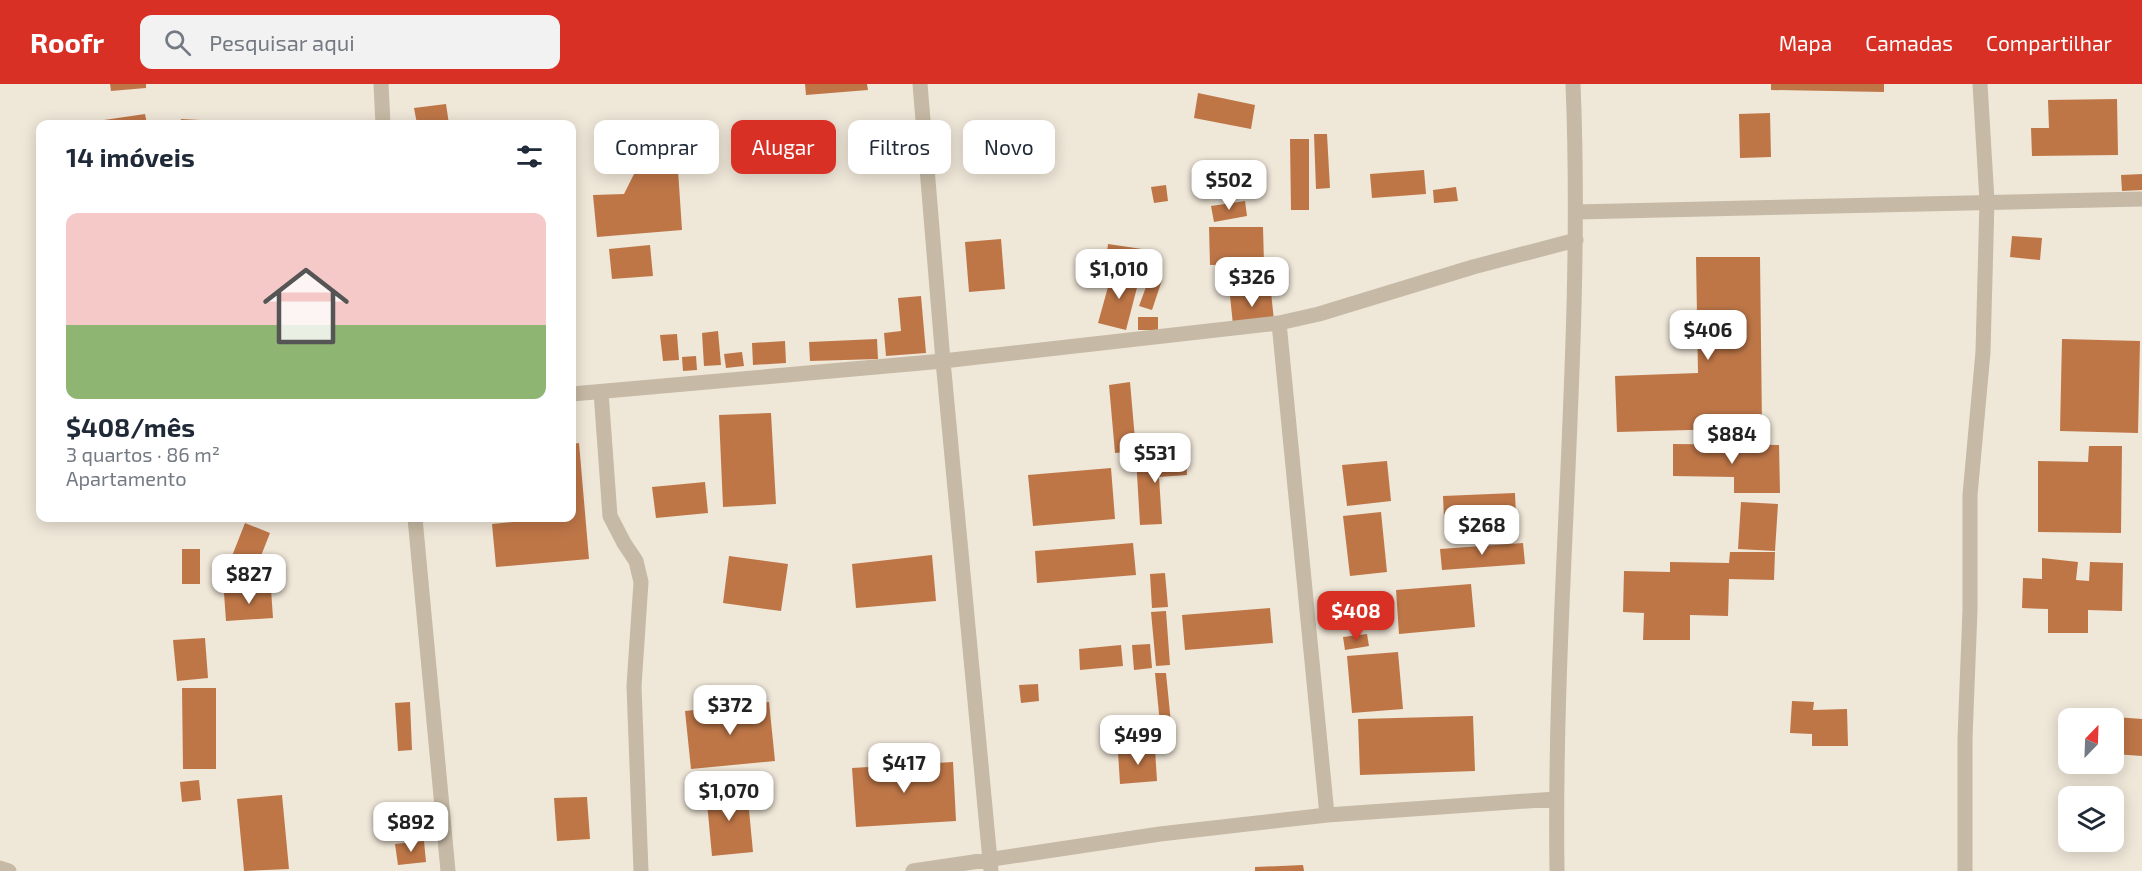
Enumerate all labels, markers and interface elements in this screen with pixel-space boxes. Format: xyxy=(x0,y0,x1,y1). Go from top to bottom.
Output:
search box xyxy=(140,15,560,69)
text: Roofr xyxy=(30,25,104,59)
icon: search xyxy=(161,26,194,59)
text: Pesquisar aqui xyxy=(209,29,355,55)
text: Mapa xyxy=(1779,30,1832,55)
text: Camadas xyxy=(1865,30,1953,55)
text: Compartilhar xyxy=(1986,30,2112,55)
chip: Comprar xyxy=(594,120,719,174)
chip: Alugar xyxy=(731,120,836,174)
chip: Filtros xyxy=(848,120,951,174)
chip: Novo xyxy=(963,120,1055,174)
icon: filters xyxy=(513,140,546,173)
text: 14 imóveis xyxy=(66,141,195,172)
pin: $502 xyxy=(1193,160,1265,211)
text: $502 xyxy=(1206,167,1252,191)
pin: $1,010 xyxy=(1070,249,1168,300)
icon: home xyxy=(252,252,360,360)
text: $1,010 xyxy=(1090,256,1148,280)
pin: $326 xyxy=(1216,257,1288,308)
text: $326 xyxy=(1229,264,1275,288)
pin: $406 xyxy=(1672,310,1744,361)
text: $406 xyxy=(1684,317,1732,341)
text: $408/mês xyxy=(66,411,195,442)
pin: $884 xyxy=(1696,414,1768,465)
text: $884 xyxy=(1707,421,1757,445)
pin: $531 xyxy=(1119,433,1191,484)
text: $531 xyxy=(1134,440,1176,464)
text: 3 quartos · 86 m² xyxy=(66,442,220,466)
text: Apartamento xyxy=(66,466,187,490)
pin: $268 xyxy=(1446,505,1518,556)
text: $268 xyxy=(1458,512,1506,536)
pin: $827 xyxy=(213,554,285,605)
text: $827 xyxy=(226,561,272,585)
pin: $408 xyxy=(1320,591,1392,642)
text: $408 xyxy=(1331,598,1381,622)
pin: $372 xyxy=(694,685,766,736)
text: $372 xyxy=(707,692,753,716)
north arrow xyxy=(2058,708,2124,774)
map controls xyxy=(2058,708,2124,852)
pin: $499 xyxy=(1102,715,1174,766)
text: $499 xyxy=(1114,722,1162,746)
pin: $417 xyxy=(868,743,940,794)
text: $417 xyxy=(882,750,926,774)
pin: $1,070 xyxy=(680,771,778,822)
text: $1,070 xyxy=(699,778,759,802)
button: layers xyxy=(2058,786,2124,852)
pin: $892 xyxy=(375,802,447,853)
text: $892 xyxy=(387,809,435,833)

